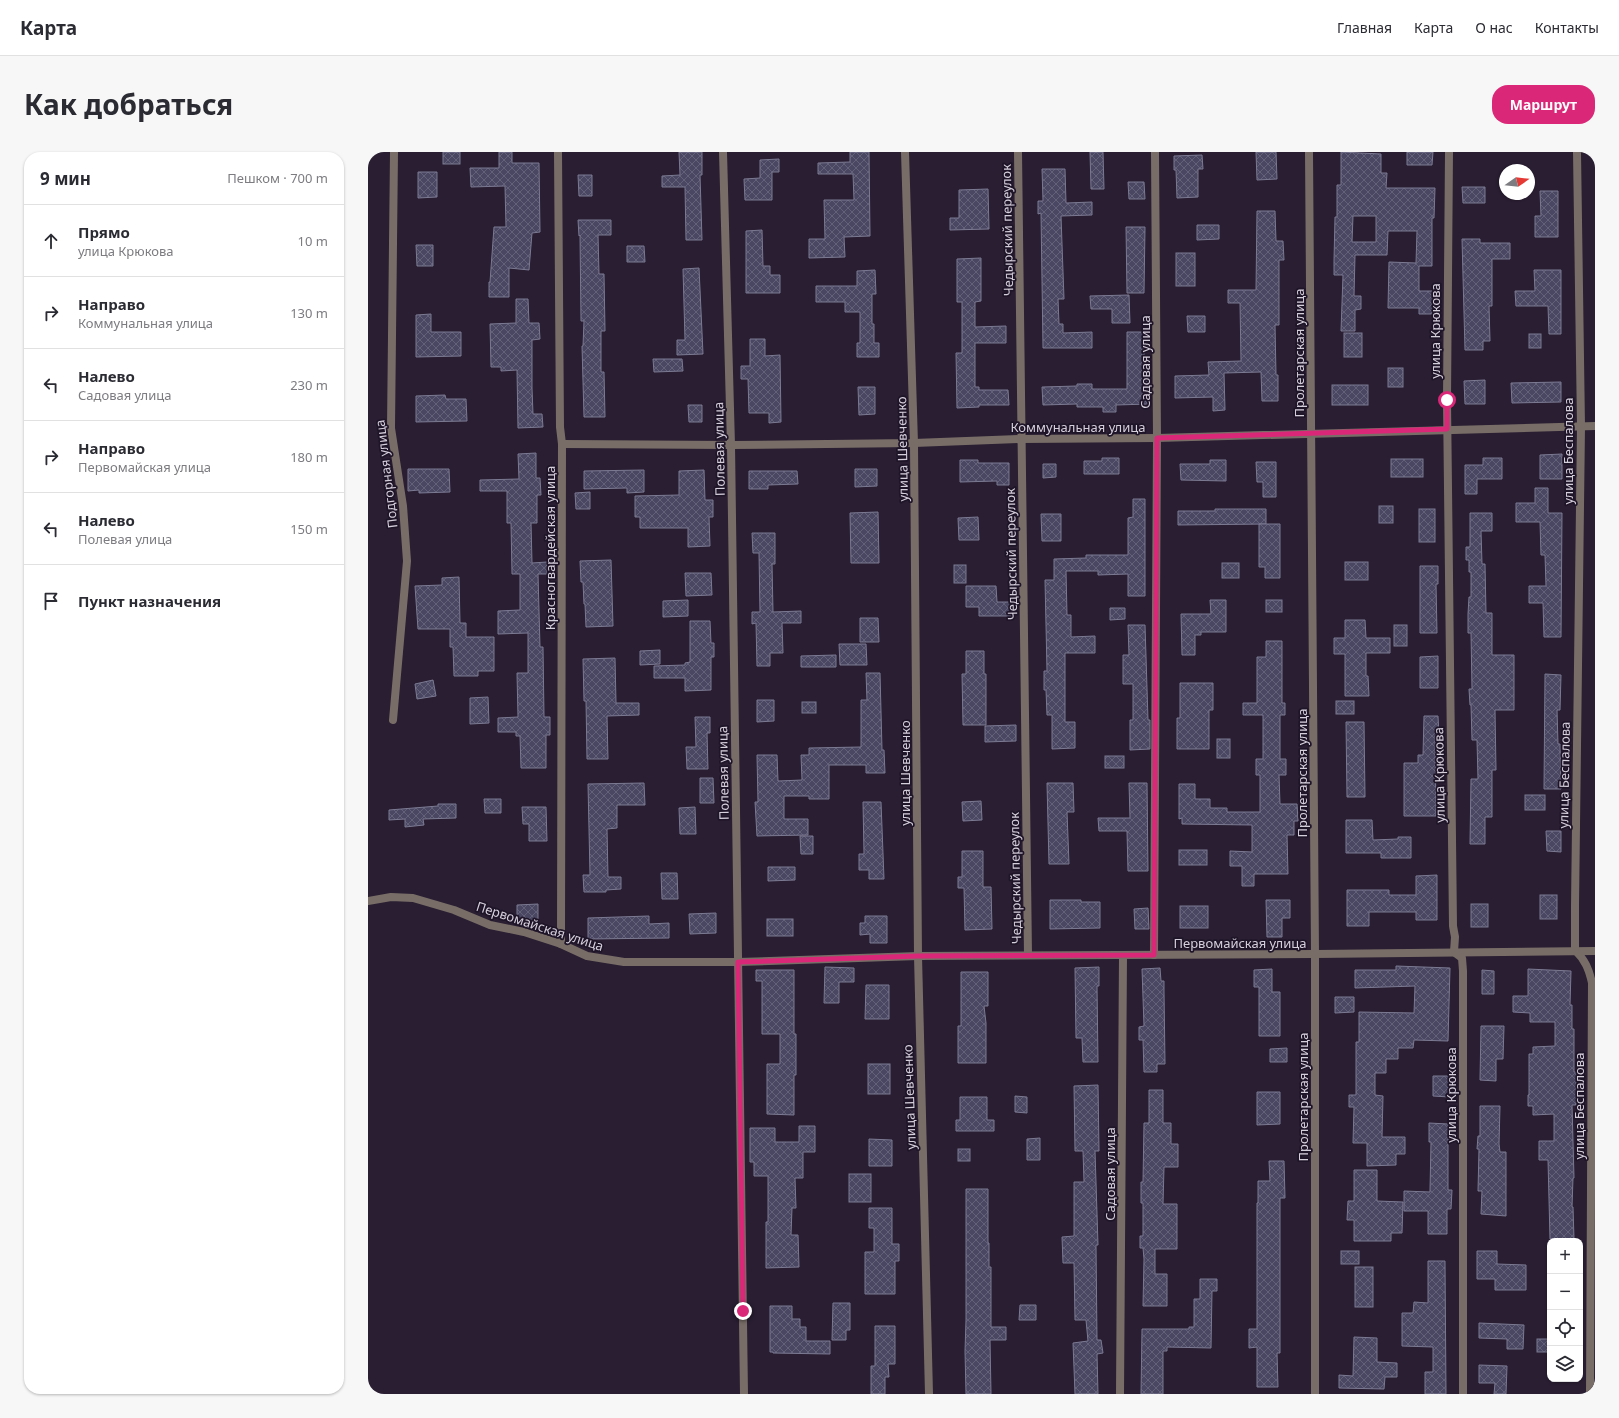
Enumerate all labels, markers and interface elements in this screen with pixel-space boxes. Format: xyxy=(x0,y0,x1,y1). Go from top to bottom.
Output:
text: Карта xyxy=(20,15,77,41)
text: Главная xyxy=(1337,18,1392,37)
text: Карта xyxy=(1414,18,1453,37)
text: О нас xyxy=(1475,18,1513,37)
text: Контакты xyxy=(1535,18,1599,37)
text: Как добраться xyxy=(24,85,233,123)
button: Маршрут xyxy=(1492,85,1595,124)
street label: Чедырский переулок xyxy=(997,164,1017,296)
north arrow xyxy=(1499,164,1535,200)
text: 9 мин xyxy=(40,167,91,190)
text: Пешком · 700 m xyxy=(227,169,328,187)
text: Прямо xyxy=(78,222,130,242)
icon: ahead xyxy=(40,230,62,252)
text: 10 m xyxy=(298,232,328,250)
text: улица Крюкова xyxy=(78,242,174,260)
street label: улица Крюкова xyxy=(1426,283,1444,379)
street label: Пролетарская улица xyxy=(1290,288,1308,418)
text: Направо xyxy=(78,294,145,314)
icon: right xyxy=(40,302,62,324)
text: 130 m xyxy=(290,304,328,322)
text: Коммунальная улица xyxy=(78,314,213,332)
street label: Садовая улица xyxy=(1136,315,1154,409)
text: Налево xyxy=(78,366,135,386)
icon: left xyxy=(40,374,62,396)
text: 230 m xyxy=(290,376,328,394)
text: Садовая улица xyxy=(78,386,171,404)
route start xyxy=(1438,391,1456,409)
street label: улица Шевченко xyxy=(892,396,912,502)
street label: улица Беспалова xyxy=(1559,398,1577,504)
street label: Полевая улица xyxy=(709,402,729,496)
street label: Коммунальная улица xyxy=(1010,418,1146,436)
street label: Подгорная улица xyxy=(370,419,402,529)
text: Направо xyxy=(78,438,145,458)
icon: right xyxy=(40,446,62,468)
text: 180 m xyxy=(290,448,328,466)
text: Первомайская улица xyxy=(78,458,211,476)
street label: Красногвардейская улица xyxy=(541,466,559,630)
street label: Чедырский переулок xyxy=(1001,488,1021,620)
text: Налево xyxy=(78,510,135,530)
icon: left xyxy=(40,518,62,540)
text: 150 m xyxy=(290,520,328,538)
text: Полевая улица xyxy=(78,530,172,548)
icon: arrive xyxy=(40,590,62,612)
text: Пункт назначения xyxy=(78,591,221,611)
street label: Пролетарская улица xyxy=(1293,708,1311,838)
street label: улица Шевченко xyxy=(896,720,914,826)
street label: улица Беспалова xyxy=(1554,721,1574,829)
street label: Полевая улица xyxy=(713,726,733,820)
street label: улица Крюкова xyxy=(1429,727,1449,823)
street label: Чедырский переулок xyxy=(1005,812,1025,944)
street label: Первомайская улица xyxy=(474,897,606,955)
street label: Первомайская улица xyxy=(1174,934,1306,952)
street label: Пролетарская улица xyxy=(1294,1032,1312,1162)
street label: улица Шевченко xyxy=(898,1044,920,1150)
street label: улица Крюкова xyxy=(1442,1047,1460,1143)
street label: улица Беспалова xyxy=(1570,1053,1588,1159)
street label: Садовая улица xyxy=(1101,1127,1119,1221)
map controls xyxy=(1547,1238,1583,1382)
button: + xyxy=(1547,1238,1583,1274)
button: − xyxy=(1547,1274,1583,1310)
route end xyxy=(734,1302,752,1320)
button: locate xyxy=(1547,1310,1583,1346)
button: layers xyxy=(1547,1346,1583,1382)

